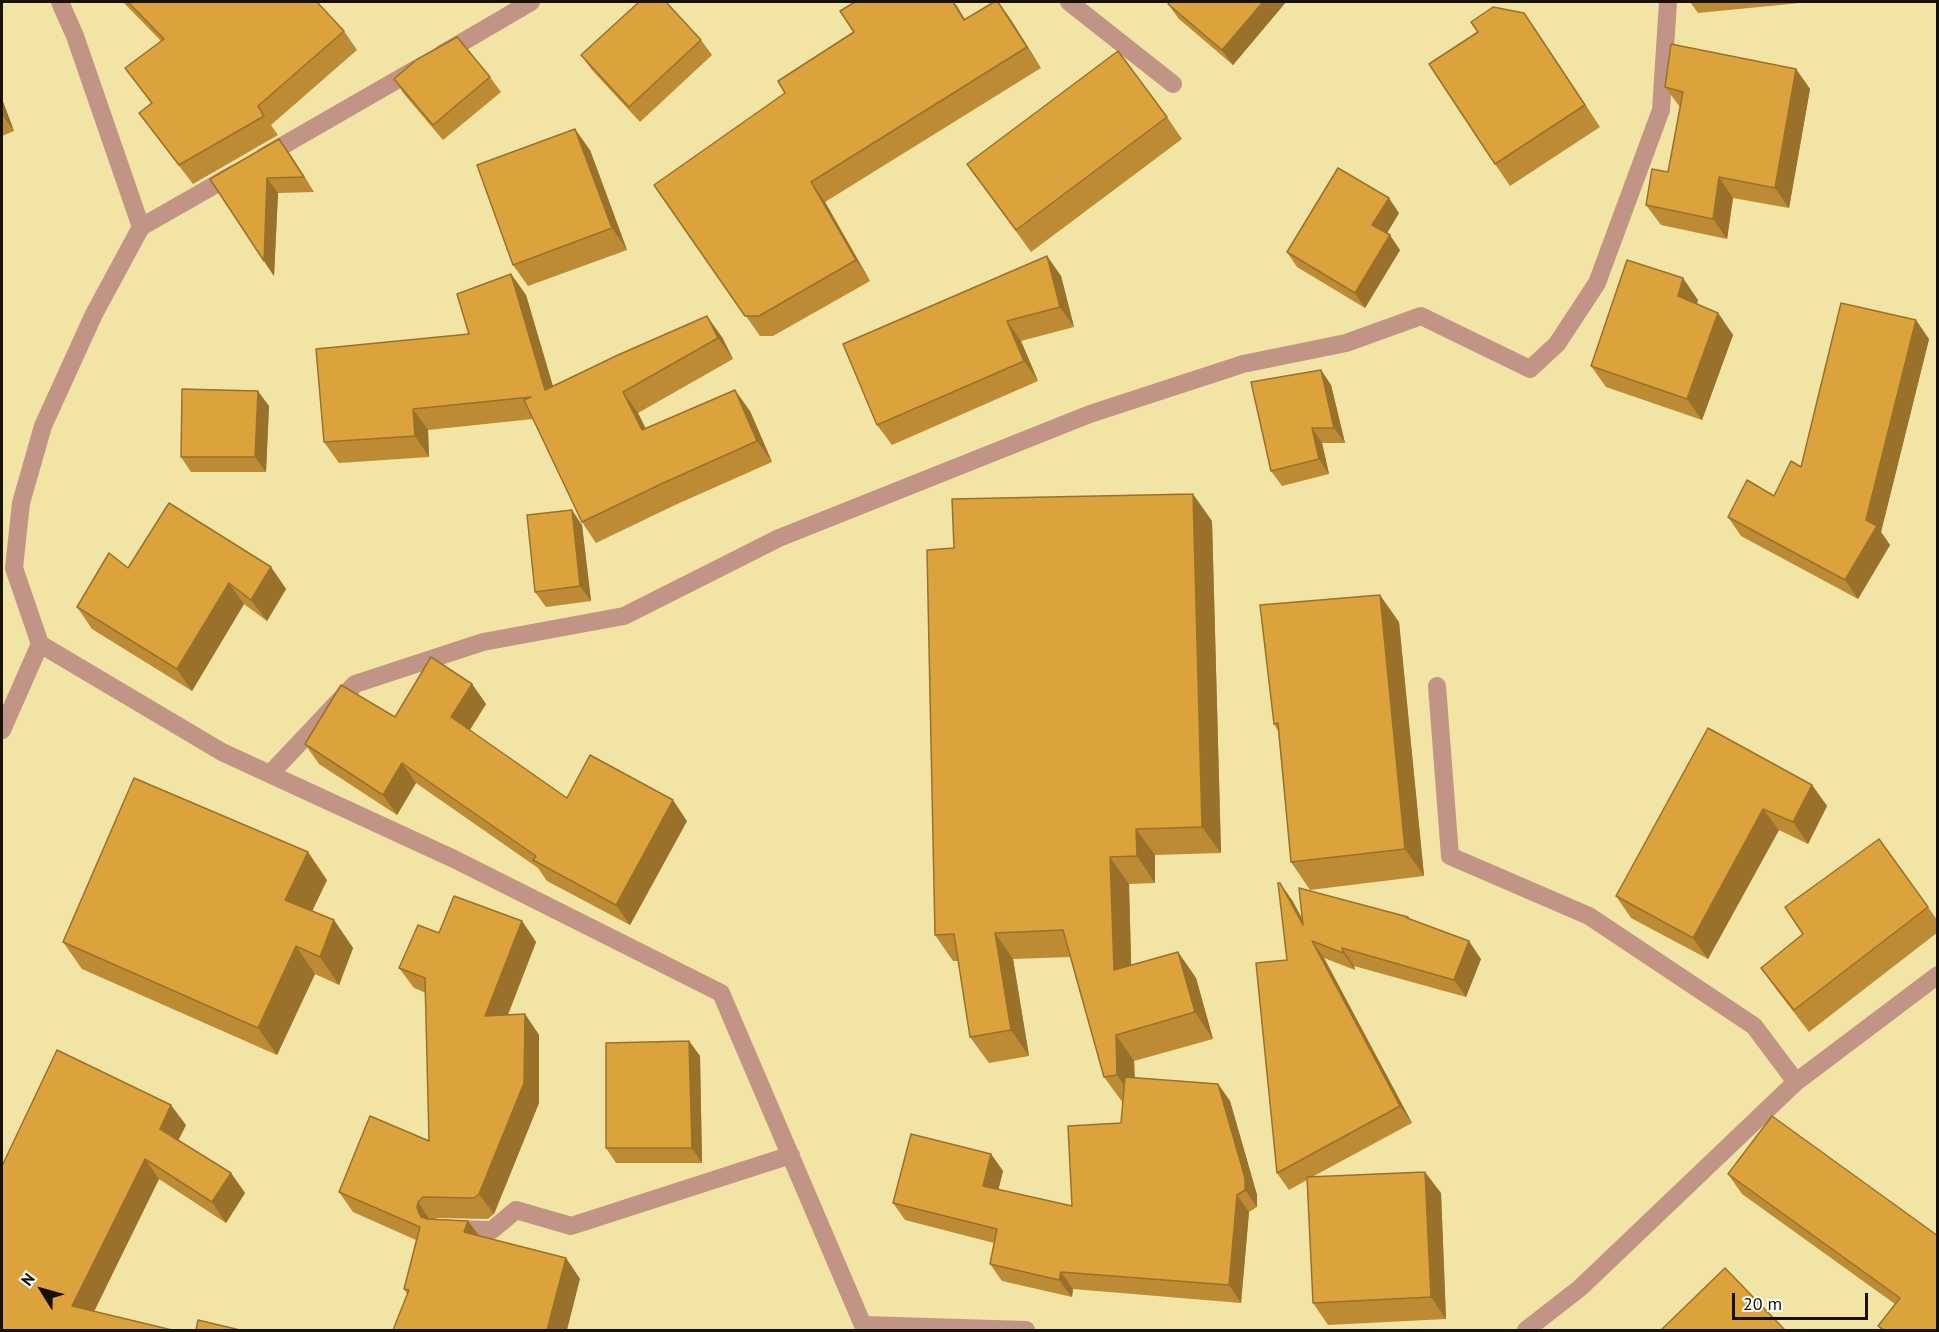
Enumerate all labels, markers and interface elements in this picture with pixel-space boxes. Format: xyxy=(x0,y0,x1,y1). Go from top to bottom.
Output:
north arrow xyxy=(12,1260,72,1320)
text: N xyxy=(16,1269,39,1289)
scale bar xyxy=(1735,1281,1872,1319)
text: 20 m xyxy=(1743,1292,1782,1315)

